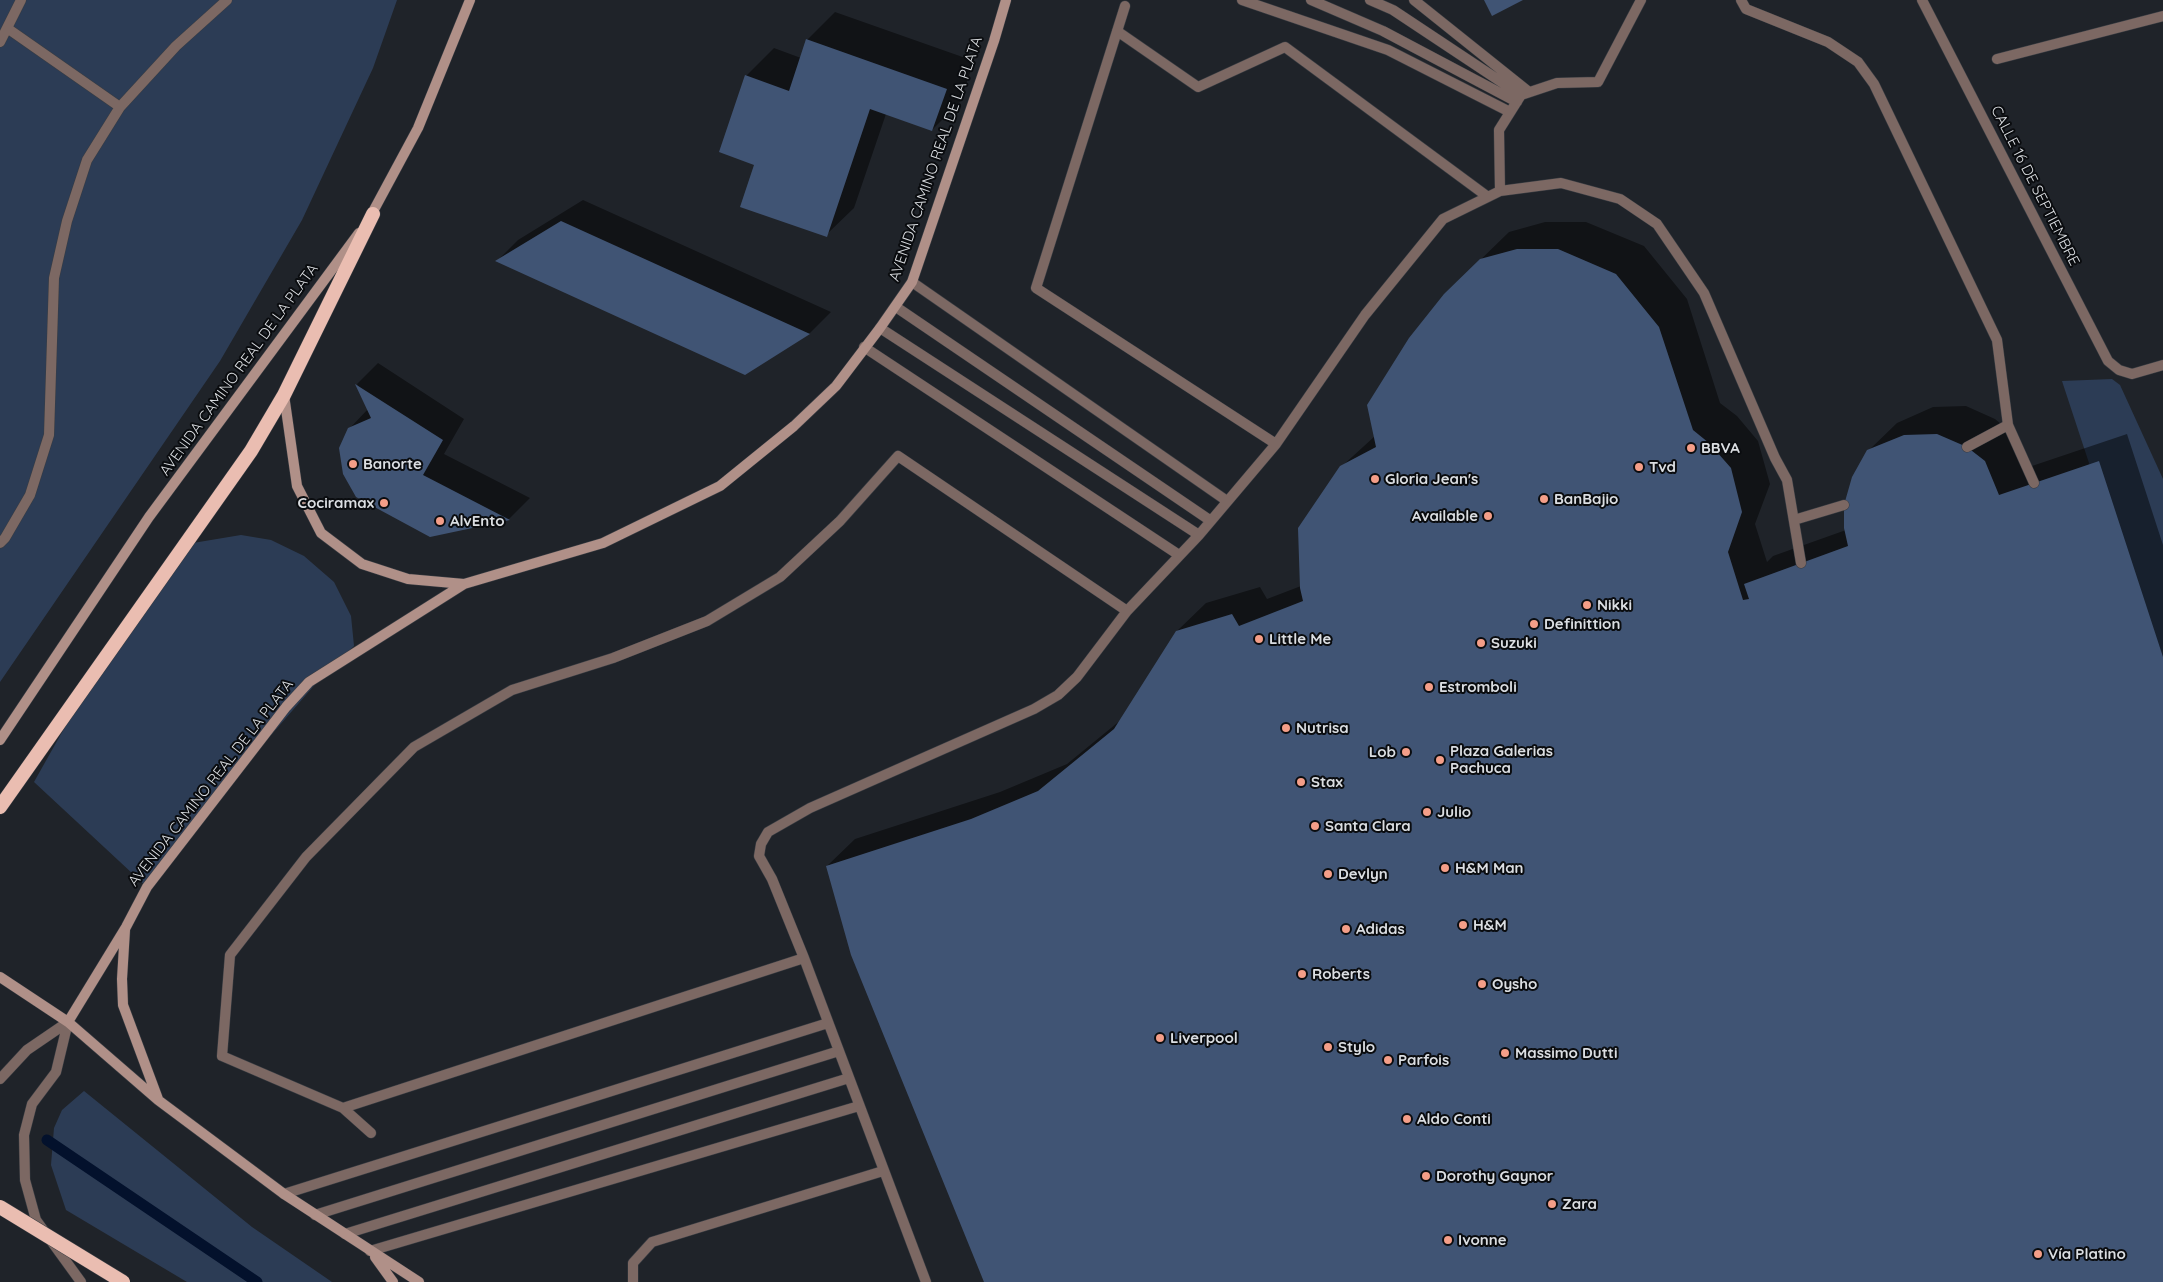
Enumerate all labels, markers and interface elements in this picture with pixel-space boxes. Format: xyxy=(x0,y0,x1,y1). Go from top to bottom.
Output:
street label: AVENIDA CAMINO REAL DE LA PLATA xyxy=(886,34,986,284)
street label: CALLE 16 DE SEPTIEMBRE xyxy=(1987,103,2083,269)
street label: AVENIDA CAMINO REAL DE LA PLATA xyxy=(156,261,322,479)
place label: BBVA xyxy=(1701,439,1740,457)
marker: BBVA xyxy=(1685,442,1697,454)
place label: Banorte xyxy=(363,455,422,473)
marker: Banorte xyxy=(347,458,359,470)
place label: Tvd xyxy=(1649,458,1676,476)
marker: Tvd xyxy=(1633,461,1645,473)
place label: Gloria Jean's xyxy=(1385,470,1478,488)
marker: Gloria Jean's xyxy=(1369,473,1381,485)
place label: BanBajio xyxy=(1554,490,1618,508)
marker: BanBajio xyxy=(1538,493,1550,505)
place label: Cociramax xyxy=(298,494,374,512)
marker: Cociramax xyxy=(378,497,390,509)
place label: Available xyxy=(1412,507,1478,525)
marker: Available xyxy=(1482,510,1494,522)
place label: AlvEnto xyxy=(450,512,505,530)
marker: AlvEnto xyxy=(434,515,446,527)
place label: Nikki xyxy=(1597,596,1632,614)
marker: Nikki xyxy=(1581,599,1593,611)
place label: Definittion xyxy=(1544,615,1620,633)
marker: Definittion xyxy=(1528,618,1540,630)
place label: Little Me xyxy=(1269,630,1331,648)
marker: Little Me xyxy=(1253,633,1265,645)
place label: Suzuki xyxy=(1491,634,1537,652)
marker: Suzuki xyxy=(1475,637,1487,649)
street label: AVENIDA CAMINO REAL DE LA PLATA xyxy=(125,676,297,890)
place label: Estromboli xyxy=(1439,678,1517,696)
marker: Estromboli xyxy=(1423,681,1435,693)
place label: Nutrisa xyxy=(1296,719,1349,737)
marker: Nutrisa xyxy=(1280,722,1292,734)
place label: Plaza Galerias Pachuca xyxy=(1450,742,1553,777)
place label: Lob xyxy=(1369,743,1396,761)
marker: Lob xyxy=(1400,746,1412,758)
marker: Plaza Galerias Pachuca xyxy=(1434,754,1446,766)
place label: Stax xyxy=(1311,773,1343,791)
marker: Stax xyxy=(1295,776,1307,788)
place label: Julio xyxy=(1437,803,1471,821)
marker: Julio xyxy=(1421,806,1433,818)
place label: Santa Clara xyxy=(1325,817,1411,835)
marker: Santa Clara xyxy=(1309,820,1321,832)
place label: H&M Man xyxy=(1455,859,1524,877)
marker: H&M Man xyxy=(1439,862,1451,874)
place label: Devlyn xyxy=(1338,865,1388,883)
marker: Devlyn xyxy=(1322,868,1334,880)
place label: H&M xyxy=(1473,916,1507,934)
marker: H&M xyxy=(1457,919,1469,931)
place label: Adidas xyxy=(1356,920,1405,938)
marker: Adidas xyxy=(1340,923,1352,935)
place label: Roberts xyxy=(1312,965,1370,983)
marker: Roberts xyxy=(1296,968,1308,980)
place label: Oysho xyxy=(1492,975,1537,993)
marker: Oysho xyxy=(1476,978,1488,990)
place label: Liverpool xyxy=(1170,1029,1238,1047)
marker: Liverpool xyxy=(1154,1032,1166,1044)
place label: Stylo xyxy=(1338,1038,1375,1056)
marker: Stylo xyxy=(1322,1041,1334,1053)
place label: Massimo Dutti xyxy=(1515,1044,1617,1062)
marker: Massimo Dutti xyxy=(1499,1047,1511,1059)
place label: Parfois xyxy=(1398,1051,1449,1069)
marker: Parfois xyxy=(1382,1054,1394,1066)
place label: Aldo Conti xyxy=(1417,1110,1491,1128)
marker: Aldo Conti xyxy=(1401,1113,1413,1125)
place label: Dorothy Gaynor xyxy=(1436,1167,1553,1185)
marker: Dorothy Gaynor xyxy=(1420,1170,1432,1182)
place label: Zara xyxy=(1562,1195,1597,1213)
marker: Zara xyxy=(1546,1198,1558,1210)
place label: Ivonne xyxy=(1458,1231,1507,1249)
marker: Ivonne xyxy=(1442,1234,1454,1246)
place label: Vía Platino xyxy=(2048,1245,2126,1263)
marker: Vía Platino xyxy=(2032,1248,2044,1260)

